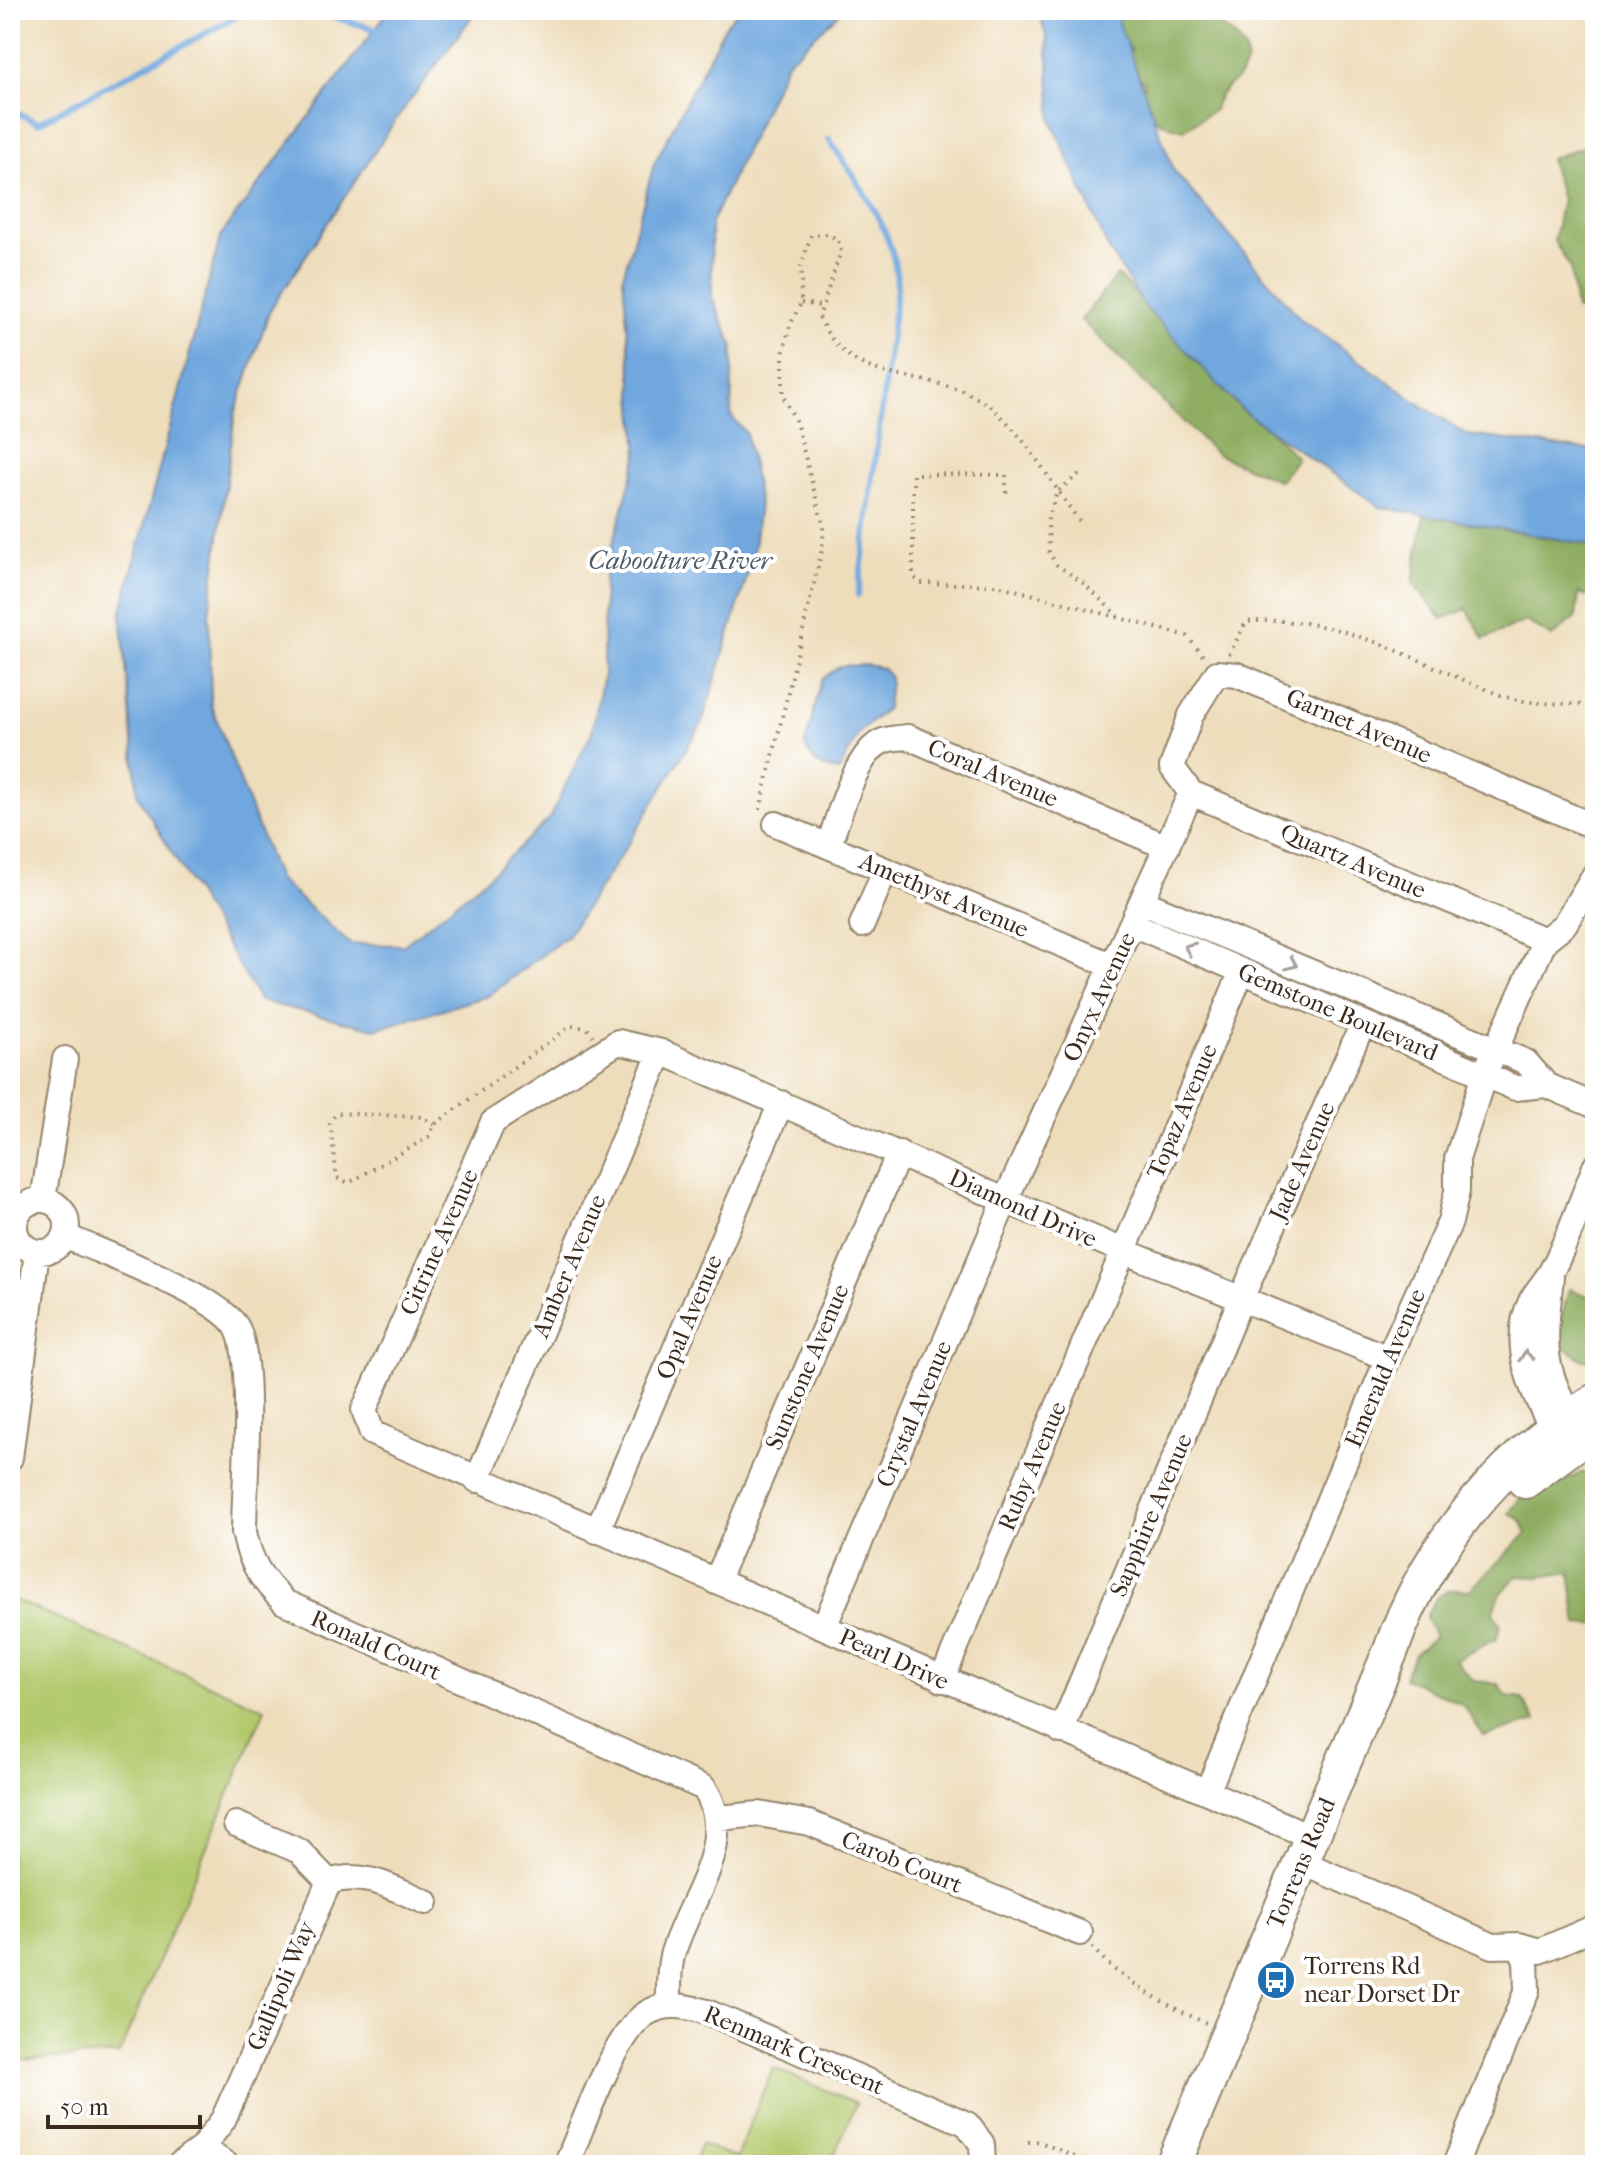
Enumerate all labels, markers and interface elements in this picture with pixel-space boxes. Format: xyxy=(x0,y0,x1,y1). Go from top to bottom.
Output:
water label: Caboolture River xyxy=(588,545,774,576)
street label: Garnet Avenue xyxy=(1282,683,1436,769)
street label: Coral Avenue xyxy=(924,733,1062,813)
street label: Quartz Avenue xyxy=(1276,818,1430,904)
street label: Amethyst Avenue xyxy=(854,846,1033,943)
street label: Onyx Avenue xyxy=(1057,927,1141,1066)
one-way arrow xyxy=(1182,942,1197,958)
one-way arrow xyxy=(1284,955,1298,971)
street label: Gemstone Boulevard xyxy=(1234,957,1443,1067)
street label: Topaz Avenue xyxy=(1141,1039,1223,1183)
street label: Jade Avenue xyxy=(1263,1097,1341,1227)
street label: Diamond Drive xyxy=(945,1163,1101,1253)
street label: Citrine Avenue xyxy=(394,1164,484,1319)
street label: Amber Avenue xyxy=(526,1190,612,1343)
street label: Opal Avenue xyxy=(650,1250,728,1384)
street label: Sunstone Avenue xyxy=(759,1280,855,1454)
street label: Emerald Avenue xyxy=(1339,1284,1431,1452)
street label: Crystal Avenue xyxy=(870,1336,958,1492)
one-way arrow xyxy=(1518,1349,1535,1362)
street label: Ruby Avenue xyxy=(992,1397,1072,1535)
street label: Sapphire Avenue xyxy=(1104,1429,1198,1601)
street label: Ronald Court xyxy=(307,1604,446,1686)
street label: Pearl Drive xyxy=(835,1622,953,1696)
street label: Torrens Road xyxy=(1261,1792,1341,1933)
street label: Carob Court xyxy=(838,1825,967,1899)
street label: Gallipoli Way xyxy=(241,1916,321,2055)
place label: Torrens Rd near Dorset Dr xyxy=(1304,1952,1460,2008)
bus stop icon: Torrens Rd near Dorset Dr xyxy=(1255,1959,1297,2001)
street label: Renmark Crescent xyxy=(700,1999,889,2101)
scale bar xyxy=(48,2079,200,2129)
text: 50 m xyxy=(60,2093,109,2121)

